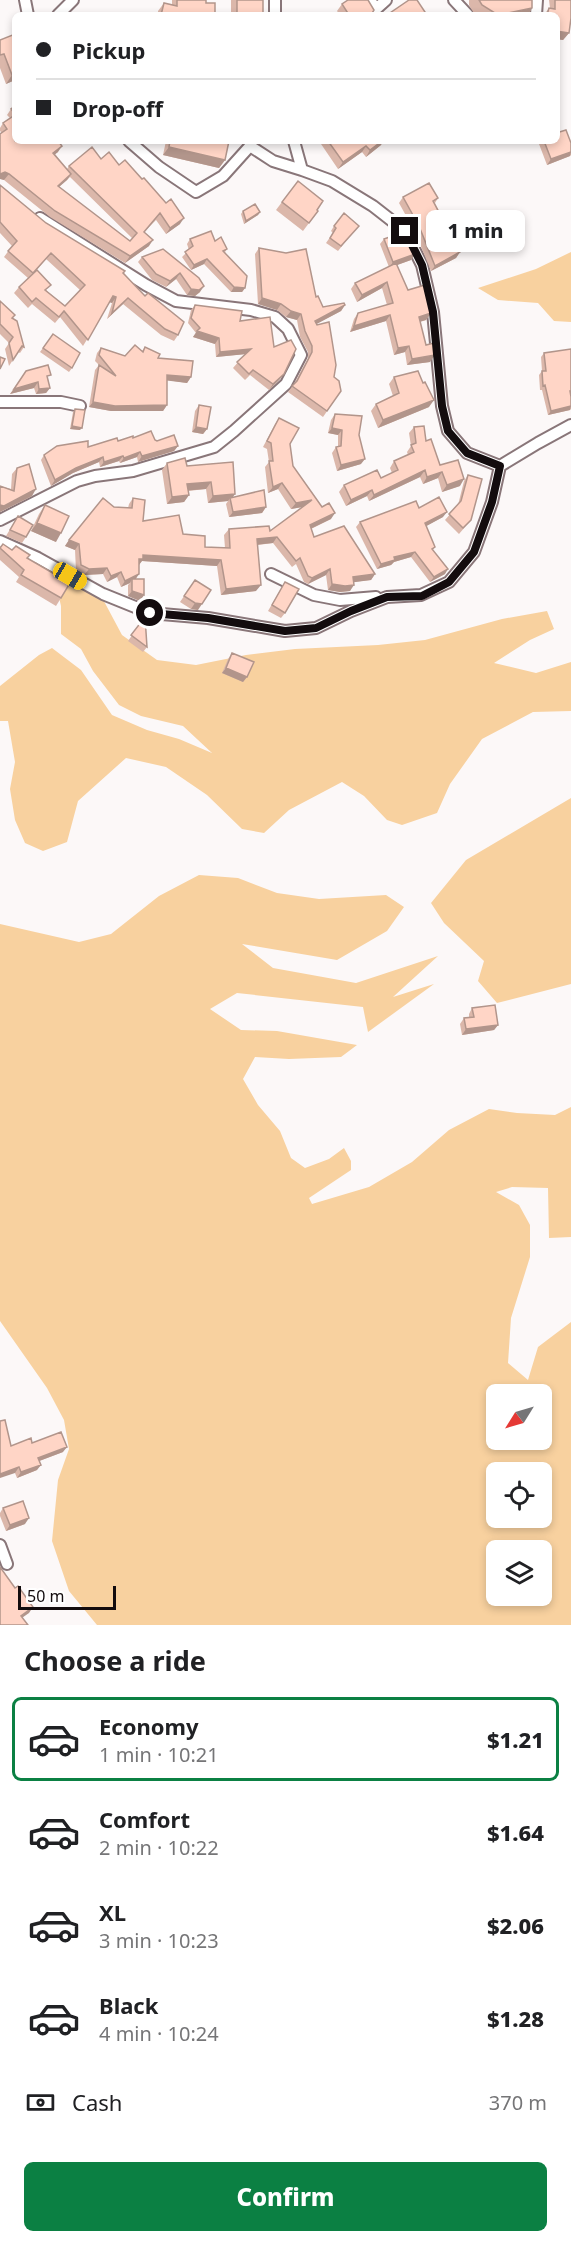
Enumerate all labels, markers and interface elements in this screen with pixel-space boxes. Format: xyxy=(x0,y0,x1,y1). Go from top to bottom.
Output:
text: Pickup xyxy=(72,35,145,65)
text: Drop-off xyxy=(72,93,163,123)
callout: 1 min xyxy=(426,210,525,252)
route end xyxy=(391,217,418,244)
text: 1 min xyxy=(448,217,503,244)
car xyxy=(50,559,90,593)
route start xyxy=(136,599,163,626)
north arrow xyxy=(486,1384,552,1450)
map controls xyxy=(486,1384,552,1606)
button: locate xyxy=(486,1462,552,1528)
button: layers xyxy=(486,1540,552,1606)
scale bar xyxy=(18,1583,116,1610)
text: 50 m xyxy=(27,1585,64,1607)
text: Choose a ride xyxy=(24,1642,206,1679)
text: Economy xyxy=(99,1711,198,1741)
icon: car xyxy=(27,1712,81,1766)
text: $1.21 xyxy=(487,1724,544,1754)
text: 1 min · 10:21 xyxy=(99,1741,219,1768)
text: Comfort xyxy=(99,1804,190,1834)
icon: car xyxy=(27,1805,81,1859)
text: $1.64 xyxy=(487,1817,544,1847)
text: 2 min · 10:22 xyxy=(99,1834,219,1861)
text: XL xyxy=(99,1897,126,1927)
icon: car xyxy=(27,1898,81,1952)
text: $2.06 xyxy=(487,1910,544,1940)
text: 3 min · 10:23 xyxy=(99,1927,219,1954)
text: Black xyxy=(99,1990,158,2020)
icon: car xyxy=(27,1991,81,2045)
text: $1.28 xyxy=(487,2003,544,2033)
text: 4 min · 10:24 xyxy=(99,2020,219,2047)
icon: cash xyxy=(24,2086,57,2119)
text: Cash xyxy=(72,2087,122,2117)
text: 370 m xyxy=(489,2089,547,2116)
button: Confirm xyxy=(24,2162,547,2231)

